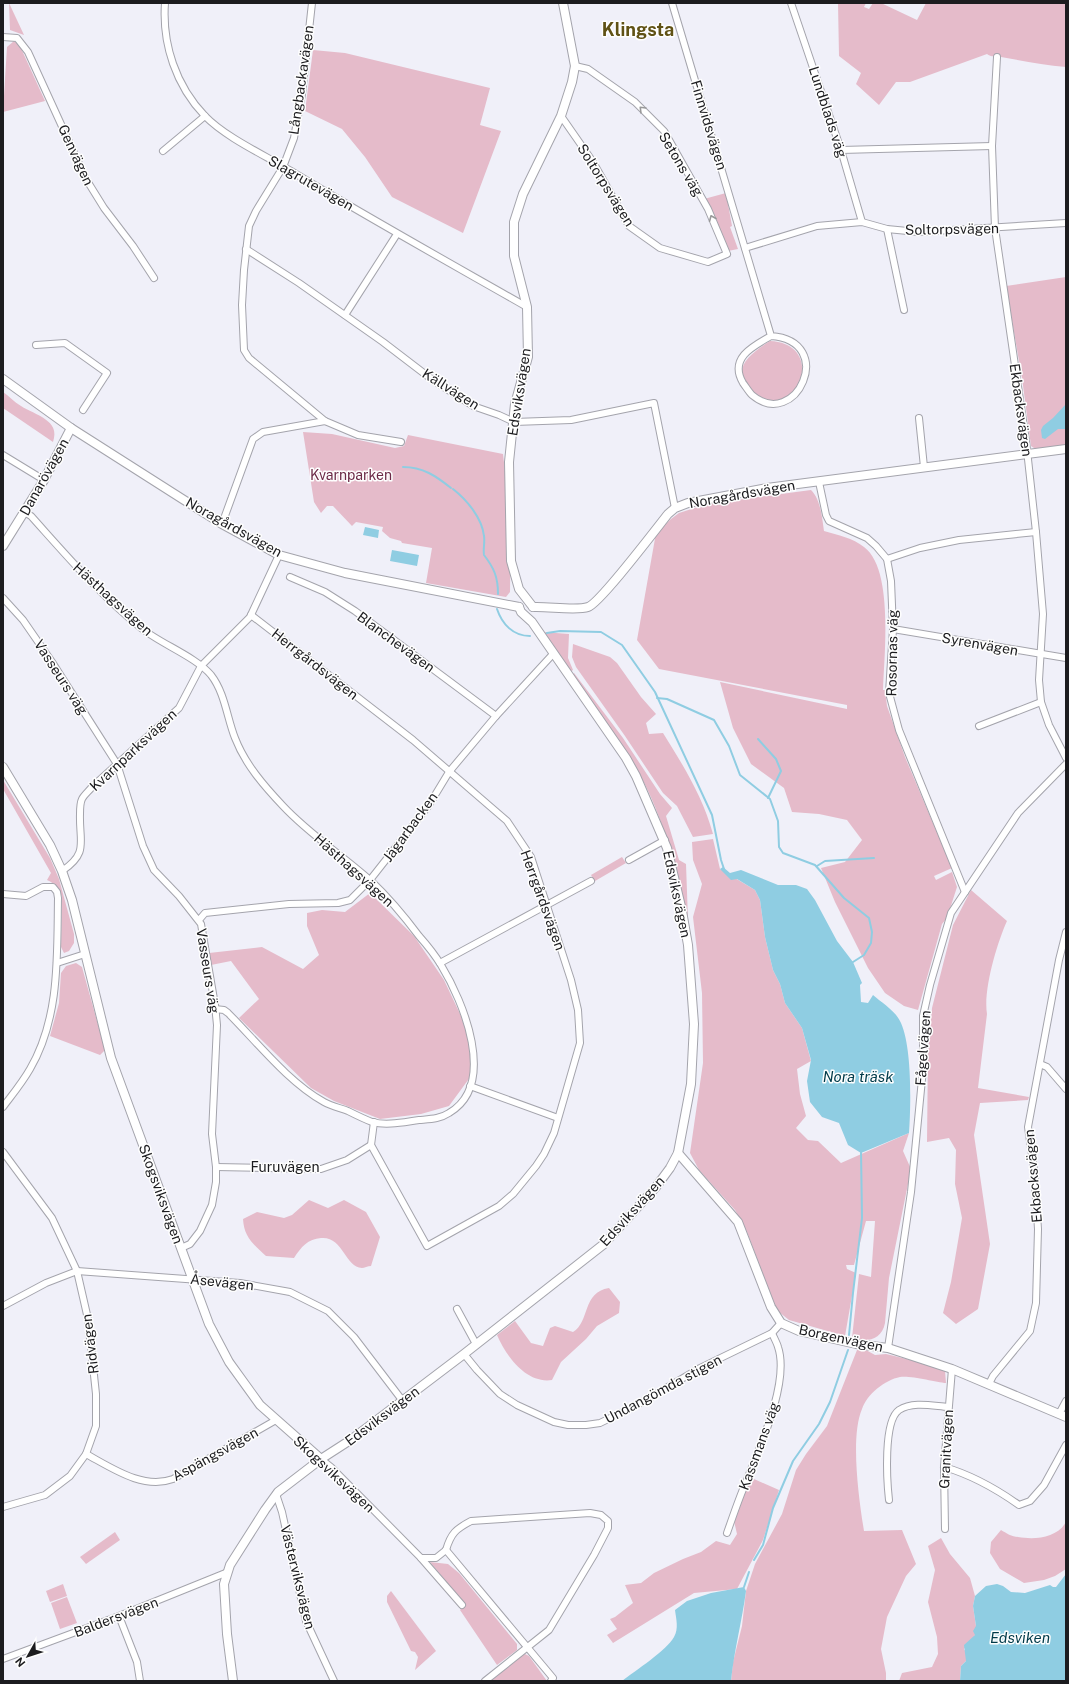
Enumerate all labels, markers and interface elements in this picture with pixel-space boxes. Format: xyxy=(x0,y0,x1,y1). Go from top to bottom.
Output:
district label: Klingsta xyxy=(602,19,674,40)
street label: Långbackavägen xyxy=(285,24,317,136)
street label: Lundblads väg xyxy=(806,64,850,160)
street label: Finnvidsvägen xyxy=(688,78,730,172)
one-way arrow xyxy=(639,106,647,114)
street label: Genvägen xyxy=(55,122,97,188)
street label: Setons väg xyxy=(656,129,707,199)
street label: Soltorpsvägen xyxy=(574,141,638,229)
street label: Slagrutevägen xyxy=(266,152,356,214)
one-way arrow xyxy=(708,215,716,222)
street label: Soltorpsvägen xyxy=(905,220,999,238)
street label: Edsviksvägen xyxy=(504,347,534,437)
street label: Ekbacksvägen xyxy=(1007,362,1035,458)
street label: Källvägen xyxy=(419,365,483,413)
street label: Danarövägen xyxy=(16,436,72,518)
park label: Kvarnparken xyxy=(310,467,392,483)
street label: Noragårdsvägen xyxy=(688,477,796,511)
street label: Noragårdsvägen xyxy=(183,494,285,560)
street label: Hästhagsvägen xyxy=(70,559,156,639)
street label: Blanchevägen xyxy=(354,609,438,675)
street label: Rosornas väg xyxy=(883,609,901,697)
street label: Herrgårdsvägen xyxy=(269,625,361,703)
street label: Syrenvägen xyxy=(941,629,1019,659)
street label: Vasseurs väg xyxy=(31,637,91,718)
street label: Kvarnparksvägen xyxy=(86,706,180,794)
street label: Jägarbacken xyxy=(379,789,441,865)
street label: Hästhagsvägen xyxy=(311,830,397,910)
street label: Herrgårdsvägen xyxy=(517,848,569,952)
street label: Edsviksvägen xyxy=(660,849,694,939)
street label: Vasseurs väg xyxy=(193,927,223,1015)
street label: Fågelvägen xyxy=(912,1010,934,1086)
water label: Nora träsk xyxy=(823,1068,894,1085)
street label: Ekbacksvägen xyxy=(1021,1129,1045,1223)
street label: Skogsviksvägen xyxy=(136,1142,186,1246)
street label: Furuvägen xyxy=(250,1159,320,1175)
street label: Edsviksvägen xyxy=(596,1173,668,1249)
street label: Åsevägen xyxy=(189,1269,255,1293)
street label: Ridvägen xyxy=(78,1313,102,1375)
street label: Borgenvägen xyxy=(797,1321,885,1355)
street label: Undangömda stigen xyxy=(602,1351,724,1427)
street label: Edsviksvägen xyxy=(342,1383,422,1449)
street label: Kassmans väg xyxy=(736,1399,782,1492)
street label: Granitvägen xyxy=(936,1409,956,1489)
street label: Aspängsvägen xyxy=(169,1424,261,1484)
street label: Skogsviksvägen xyxy=(290,1432,378,1516)
street label: Västerviksvägen xyxy=(277,1523,319,1631)
street label: Baldersvägen xyxy=(72,1594,160,1640)
water label: Edsviken xyxy=(990,1629,1050,1646)
north arrow xyxy=(8,1636,48,1676)
text: N xyxy=(13,1655,28,1669)

